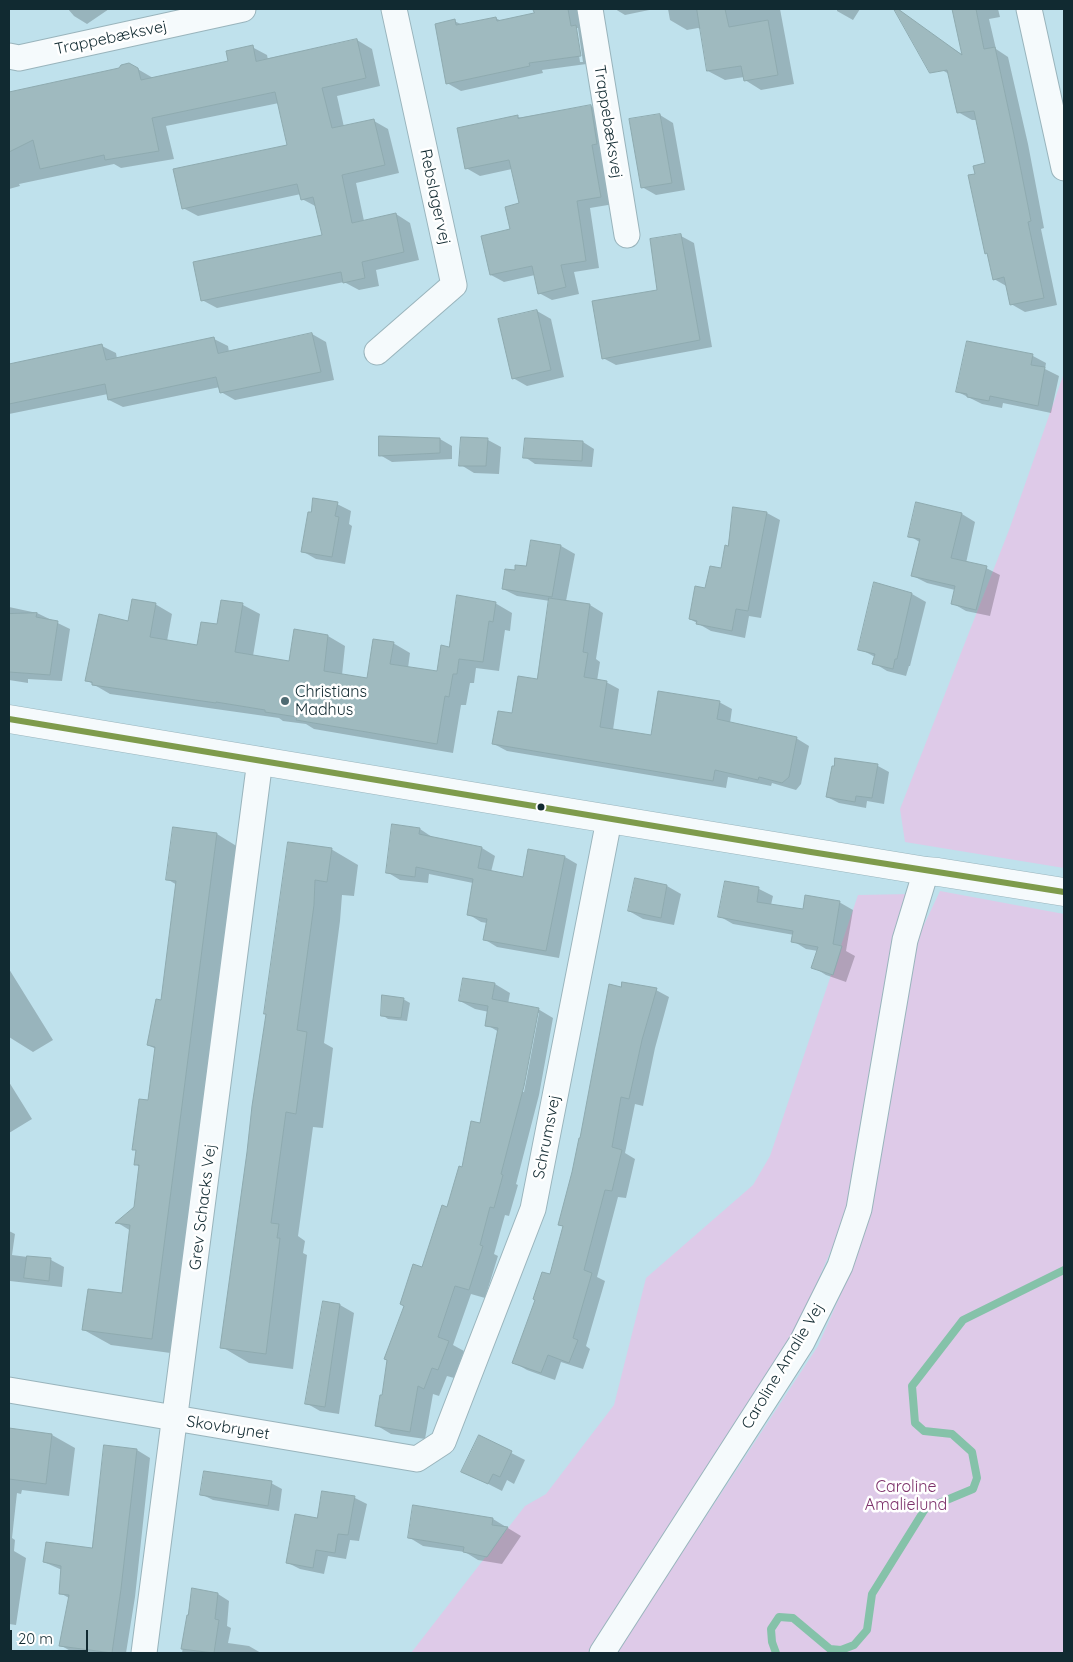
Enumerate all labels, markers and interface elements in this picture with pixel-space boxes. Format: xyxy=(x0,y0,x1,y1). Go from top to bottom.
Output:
street label: Trappebæksvej xyxy=(53,17,169,59)
street label: Trappebæksvej xyxy=(590,64,626,180)
street label: Rebslagervej xyxy=(415,147,455,247)
place label: Christians Madhus xyxy=(295,682,367,720)
marker: Christians Madhus xyxy=(279,695,291,707)
unlabelled marker xyxy=(536,802,546,812)
street label: Schrumsvej xyxy=(529,1093,565,1181)
street label: Grev Schacks Vej xyxy=(186,1143,220,1271)
street label: Caroline Amalie Vej xyxy=(738,1299,828,1433)
street label: Skovbrynet xyxy=(185,1412,271,1444)
park label: Caroline Amalielund xyxy=(865,1477,947,1515)
scale bar xyxy=(12,1620,90,1652)
text: 20 m xyxy=(18,1629,53,1648)

